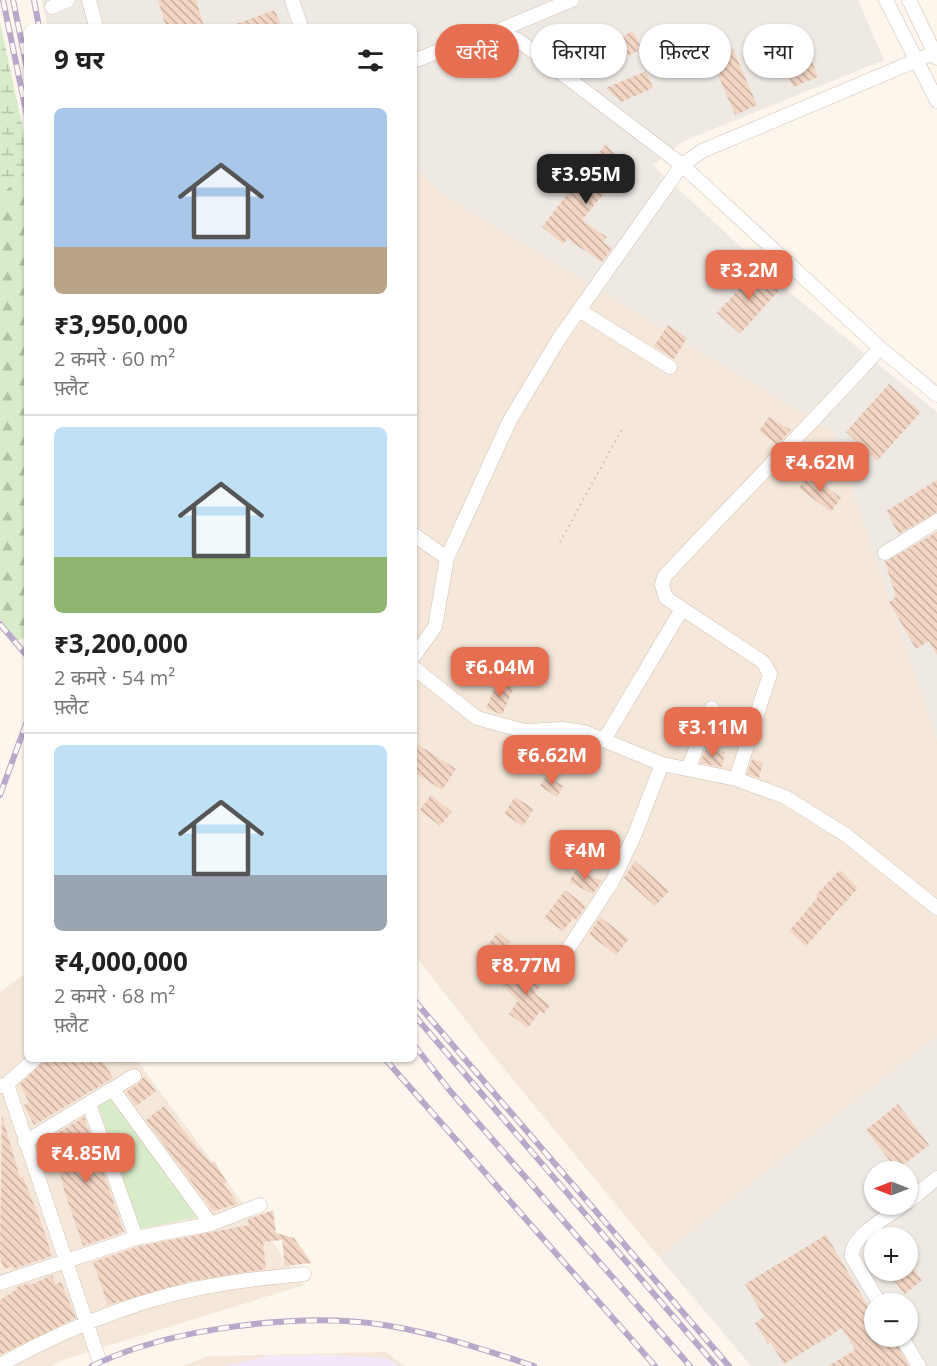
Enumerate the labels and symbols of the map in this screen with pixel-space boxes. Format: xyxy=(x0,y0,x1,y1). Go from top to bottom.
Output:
pin: ₹3.95M xyxy=(537,154,635,205)
pin: ₹3.2M xyxy=(707,250,791,301)
pin: ₹4.62M xyxy=(771,442,869,493)
pin: ₹6.04M xyxy=(451,647,549,698)
pin: ₹3.11M xyxy=(664,707,762,758)
pin: ₹6.62M xyxy=(503,735,601,786)
pin: ₹4M xyxy=(556,830,614,881)
pin: ₹8.77M xyxy=(477,945,575,996)
pin: ₹4.85M xyxy=(37,1133,135,1184)
north arrow xyxy=(864,1161,918,1215)

